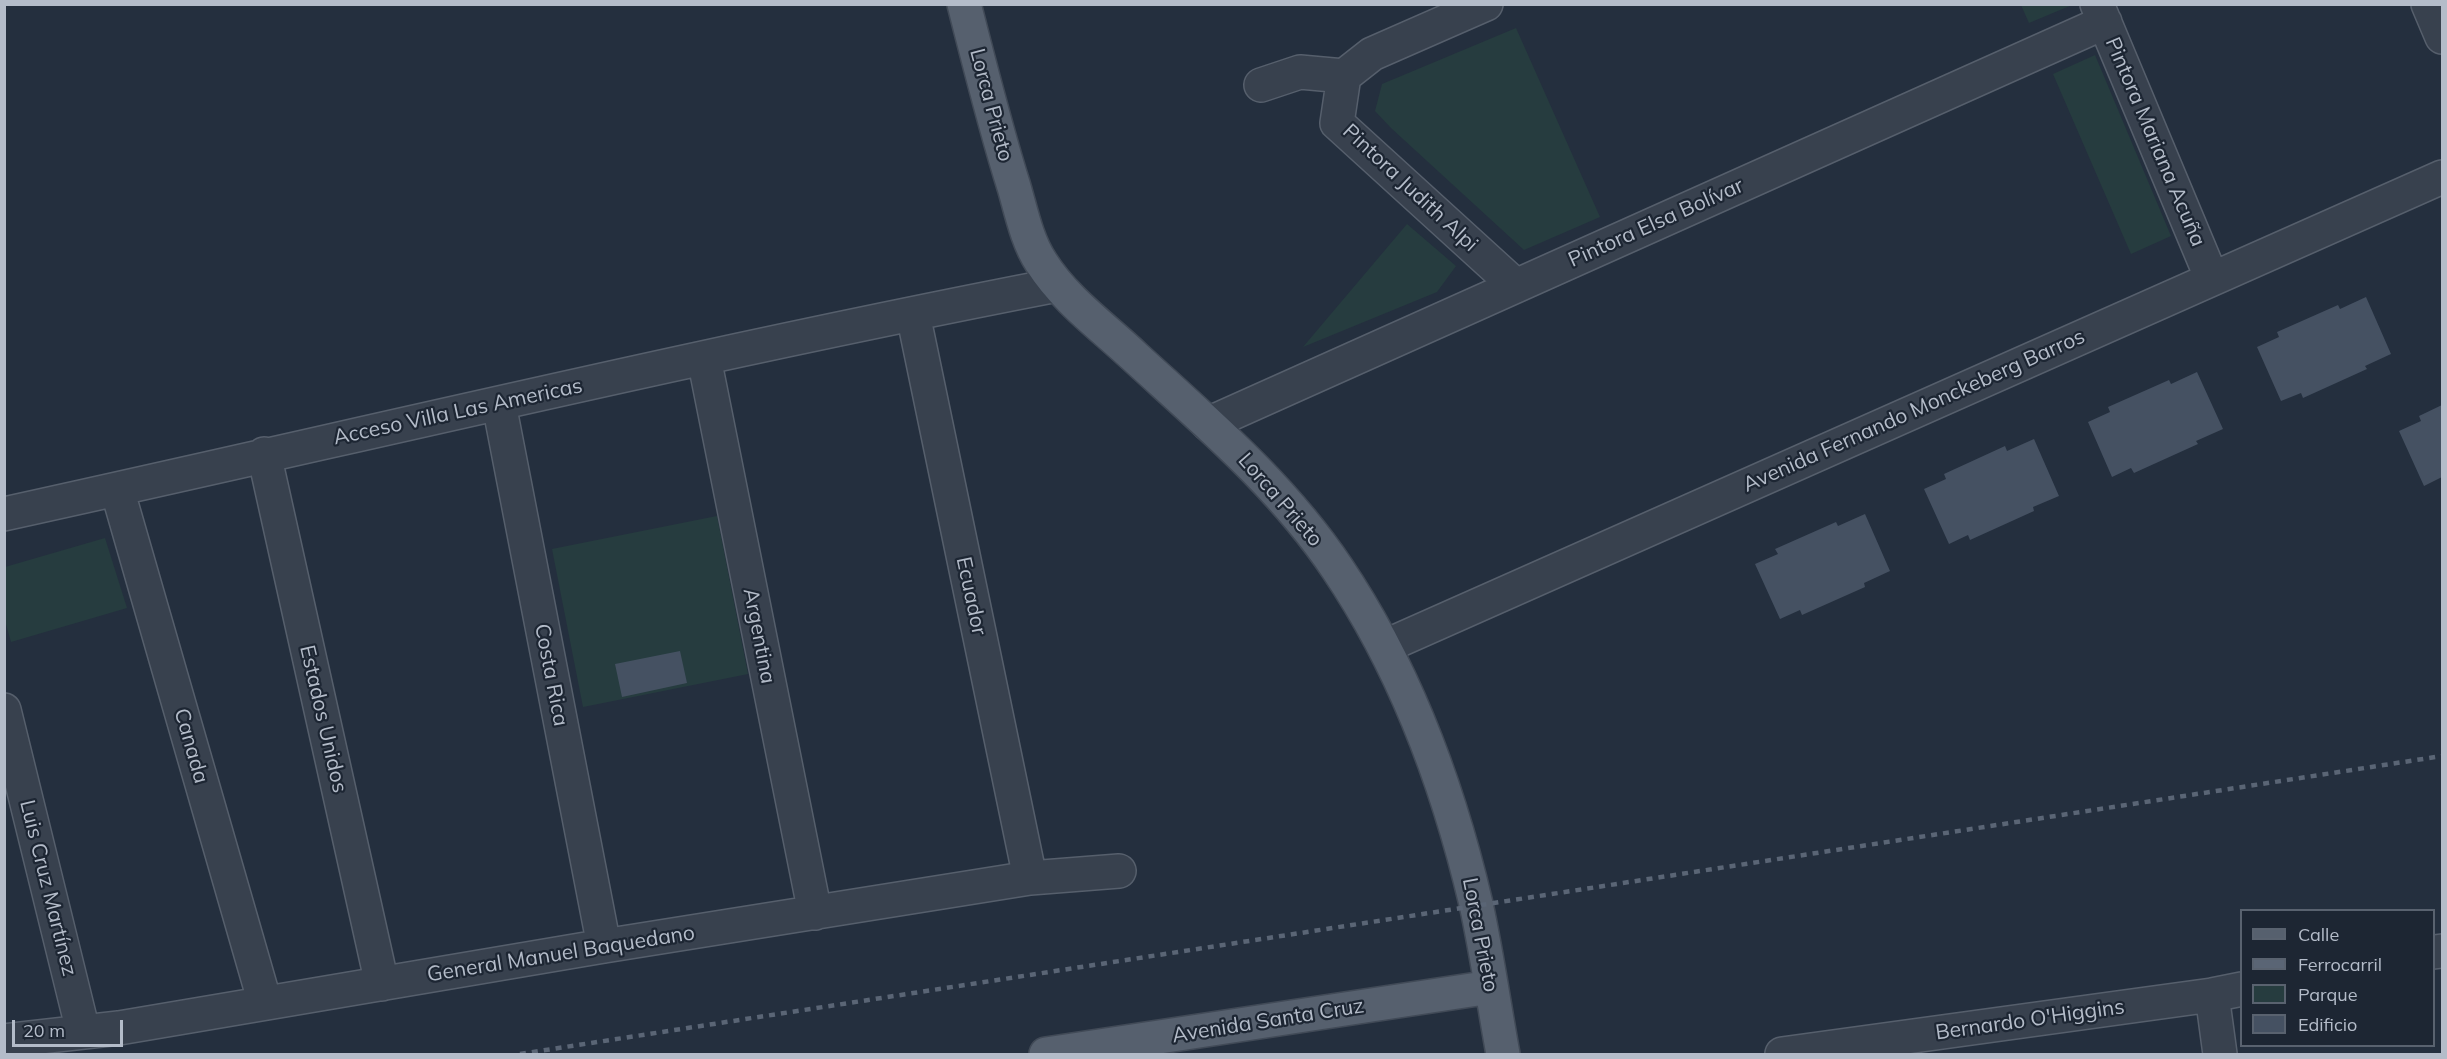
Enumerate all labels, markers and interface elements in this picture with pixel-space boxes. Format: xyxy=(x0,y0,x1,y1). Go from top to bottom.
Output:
street label: Pintora Mariana Acuña xyxy=(2099,34,2211,250)
street label: Lorca Prieto xyxy=(964,46,1018,164)
street label: Pintora Judith Alpi xyxy=(1337,119,1483,257)
street label: Pintora Elsa Bolívar xyxy=(1565,173,1747,273)
street label: Avenida Fernando Monckeberg Barros xyxy=(1739,324,2089,498)
street label: Acceso Villa Las Americas xyxy=(331,373,585,451)
street label: Lorca Prieto xyxy=(1232,448,1328,552)
street label: Ecuador xyxy=(950,554,992,638)
street label: Argentina xyxy=(737,586,781,686)
street label: Costa Rica xyxy=(529,622,573,728)
street label: Estados Unidos xyxy=(294,643,352,795)
street label: Canada xyxy=(168,706,214,786)
street label: Luis Cruz Martínez xyxy=(14,797,82,979)
street label: Lorca Prieto xyxy=(1457,876,1503,994)
legend xyxy=(2240,909,2435,1047)
street label: General Manuel Baquedano xyxy=(425,920,697,988)
text: Calle xyxy=(2298,923,2339,946)
text: Ferrocarril xyxy=(2298,953,2382,976)
text: Parque xyxy=(2298,983,2357,1006)
street label: Avenida Santa Cruz xyxy=(1170,993,1366,1049)
street label: Bernardo O'Higgins xyxy=(1934,994,2126,1046)
scale bar xyxy=(15,1008,126,1046)
text: Edificio xyxy=(2298,1013,2357,1036)
text: 20 m xyxy=(23,1019,65,1042)

